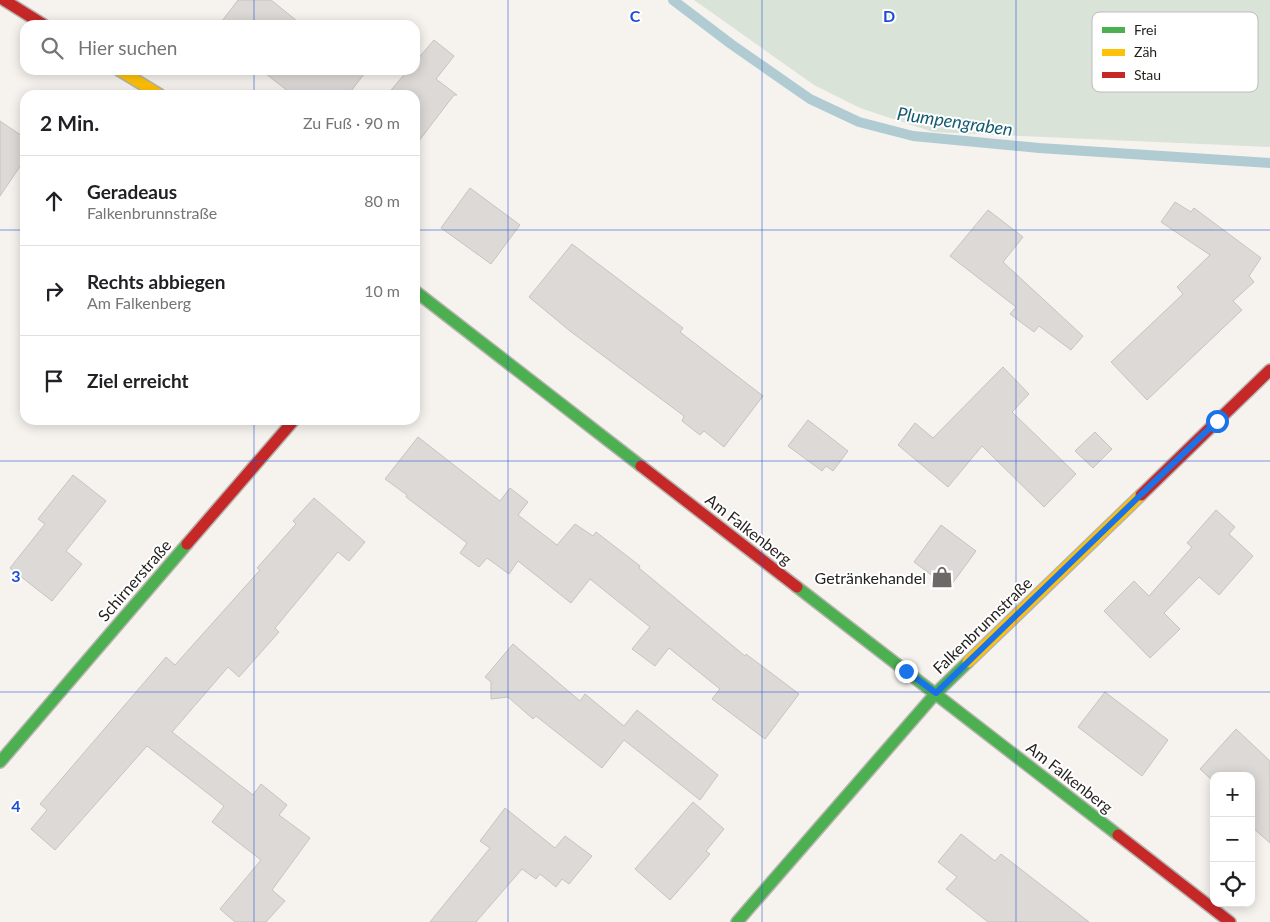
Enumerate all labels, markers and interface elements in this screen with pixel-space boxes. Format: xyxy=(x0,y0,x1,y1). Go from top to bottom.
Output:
text: C xyxy=(630,6,641,25)
text: D xyxy=(883,6,895,25)
legend xyxy=(1092,12,1258,92)
search box xyxy=(20,20,420,75)
text: Frei xyxy=(1134,21,1157,38)
icon: search xyxy=(38,34,66,62)
text: Hier suchen xyxy=(78,36,177,59)
text: Zäh xyxy=(1134,43,1157,60)
text: Stau xyxy=(1134,66,1161,83)
water label: Plumpengraben xyxy=(896,102,1014,140)
text: 2 Min. xyxy=(40,110,99,135)
text: Zu Fuß · 90 m xyxy=(303,113,400,132)
text: Geradeaus xyxy=(87,180,177,203)
icon: ahead xyxy=(40,187,68,215)
text: 80 m xyxy=(364,191,400,210)
text: Falkenbrunnstraße xyxy=(87,203,217,222)
text: Rechts abbiegen xyxy=(87,270,225,293)
icon: right xyxy=(40,277,68,305)
text: 10 m xyxy=(364,281,400,300)
text: Am Falkenberg xyxy=(87,293,191,312)
icon: arrive xyxy=(40,367,68,395)
text: Ziel erreicht xyxy=(87,369,189,392)
route start xyxy=(1206,410,1229,433)
street label: Am Falkenberg xyxy=(702,489,796,569)
street label: Schirnerstraße xyxy=(93,535,175,625)
shop icon: Getränkehandel xyxy=(929,564,955,590)
text: 3 xyxy=(11,566,21,585)
place label: Getränkehandel xyxy=(815,568,926,587)
street label: Falkenbrunnstraße xyxy=(929,573,1035,677)
route end xyxy=(895,660,918,683)
street label: Am Falkenberg xyxy=(1023,737,1117,817)
map controls xyxy=(1210,772,1255,907)
button: + xyxy=(1210,772,1255,817)
text: 4 xyxy=(11,796,21,815)
button: − xyxy=(1210,817,1255,862)
button: locate xyxy=(1210,862,1255,907)

